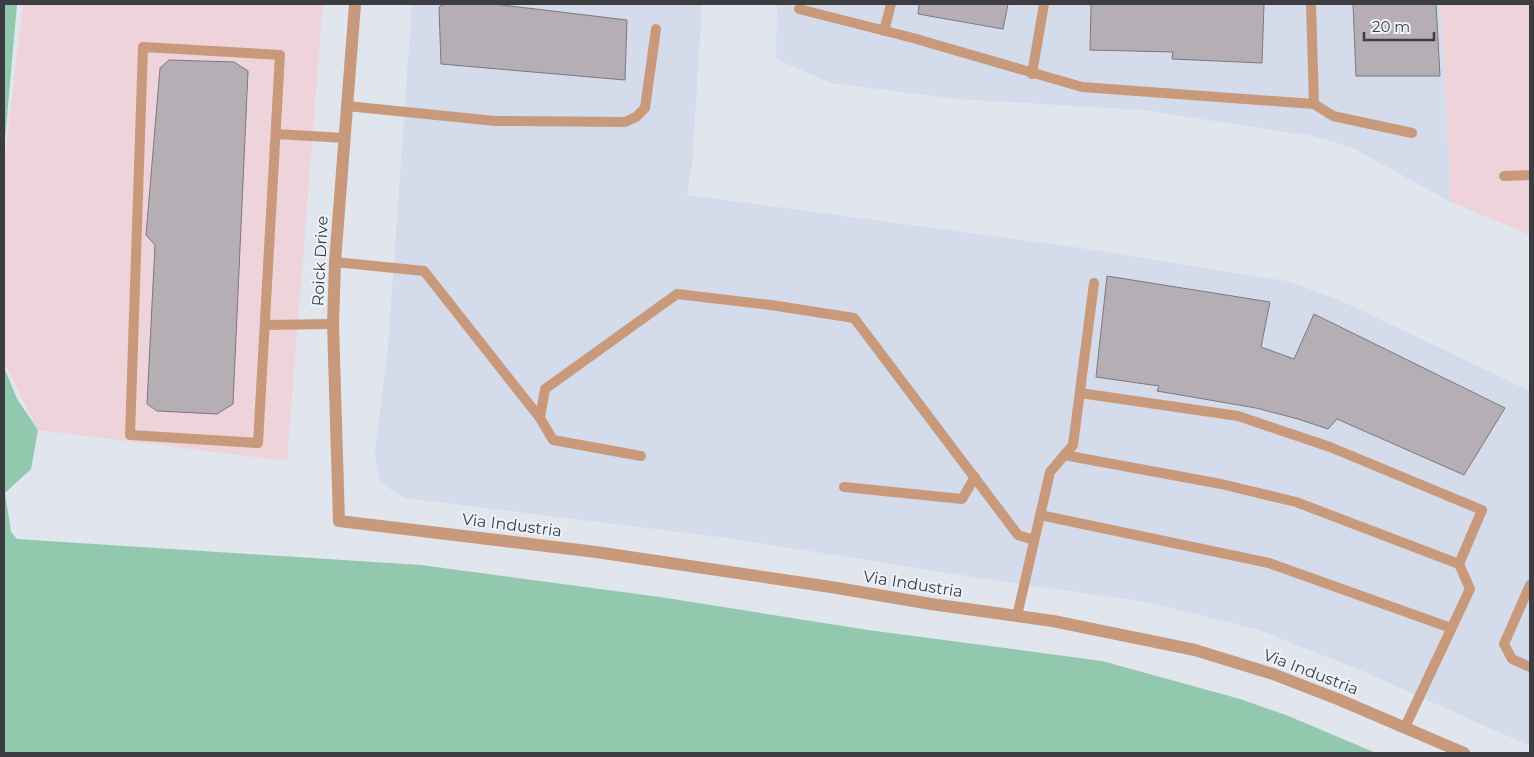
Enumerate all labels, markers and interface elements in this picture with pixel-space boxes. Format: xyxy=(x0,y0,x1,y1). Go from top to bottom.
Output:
scale bar xyxy=(1364,10,1434,42)
text: 20 m xyxy=(1372,17,1410,36)
street label: Roick Drive xyxy=(308,215,332,307)
street label: Via Industria xyxy=(461,509,563,541)
street label: Via Industria xyxy=(862,567,964,601)
street label: Via Industria xyxy=(1261,645,1361,699)

